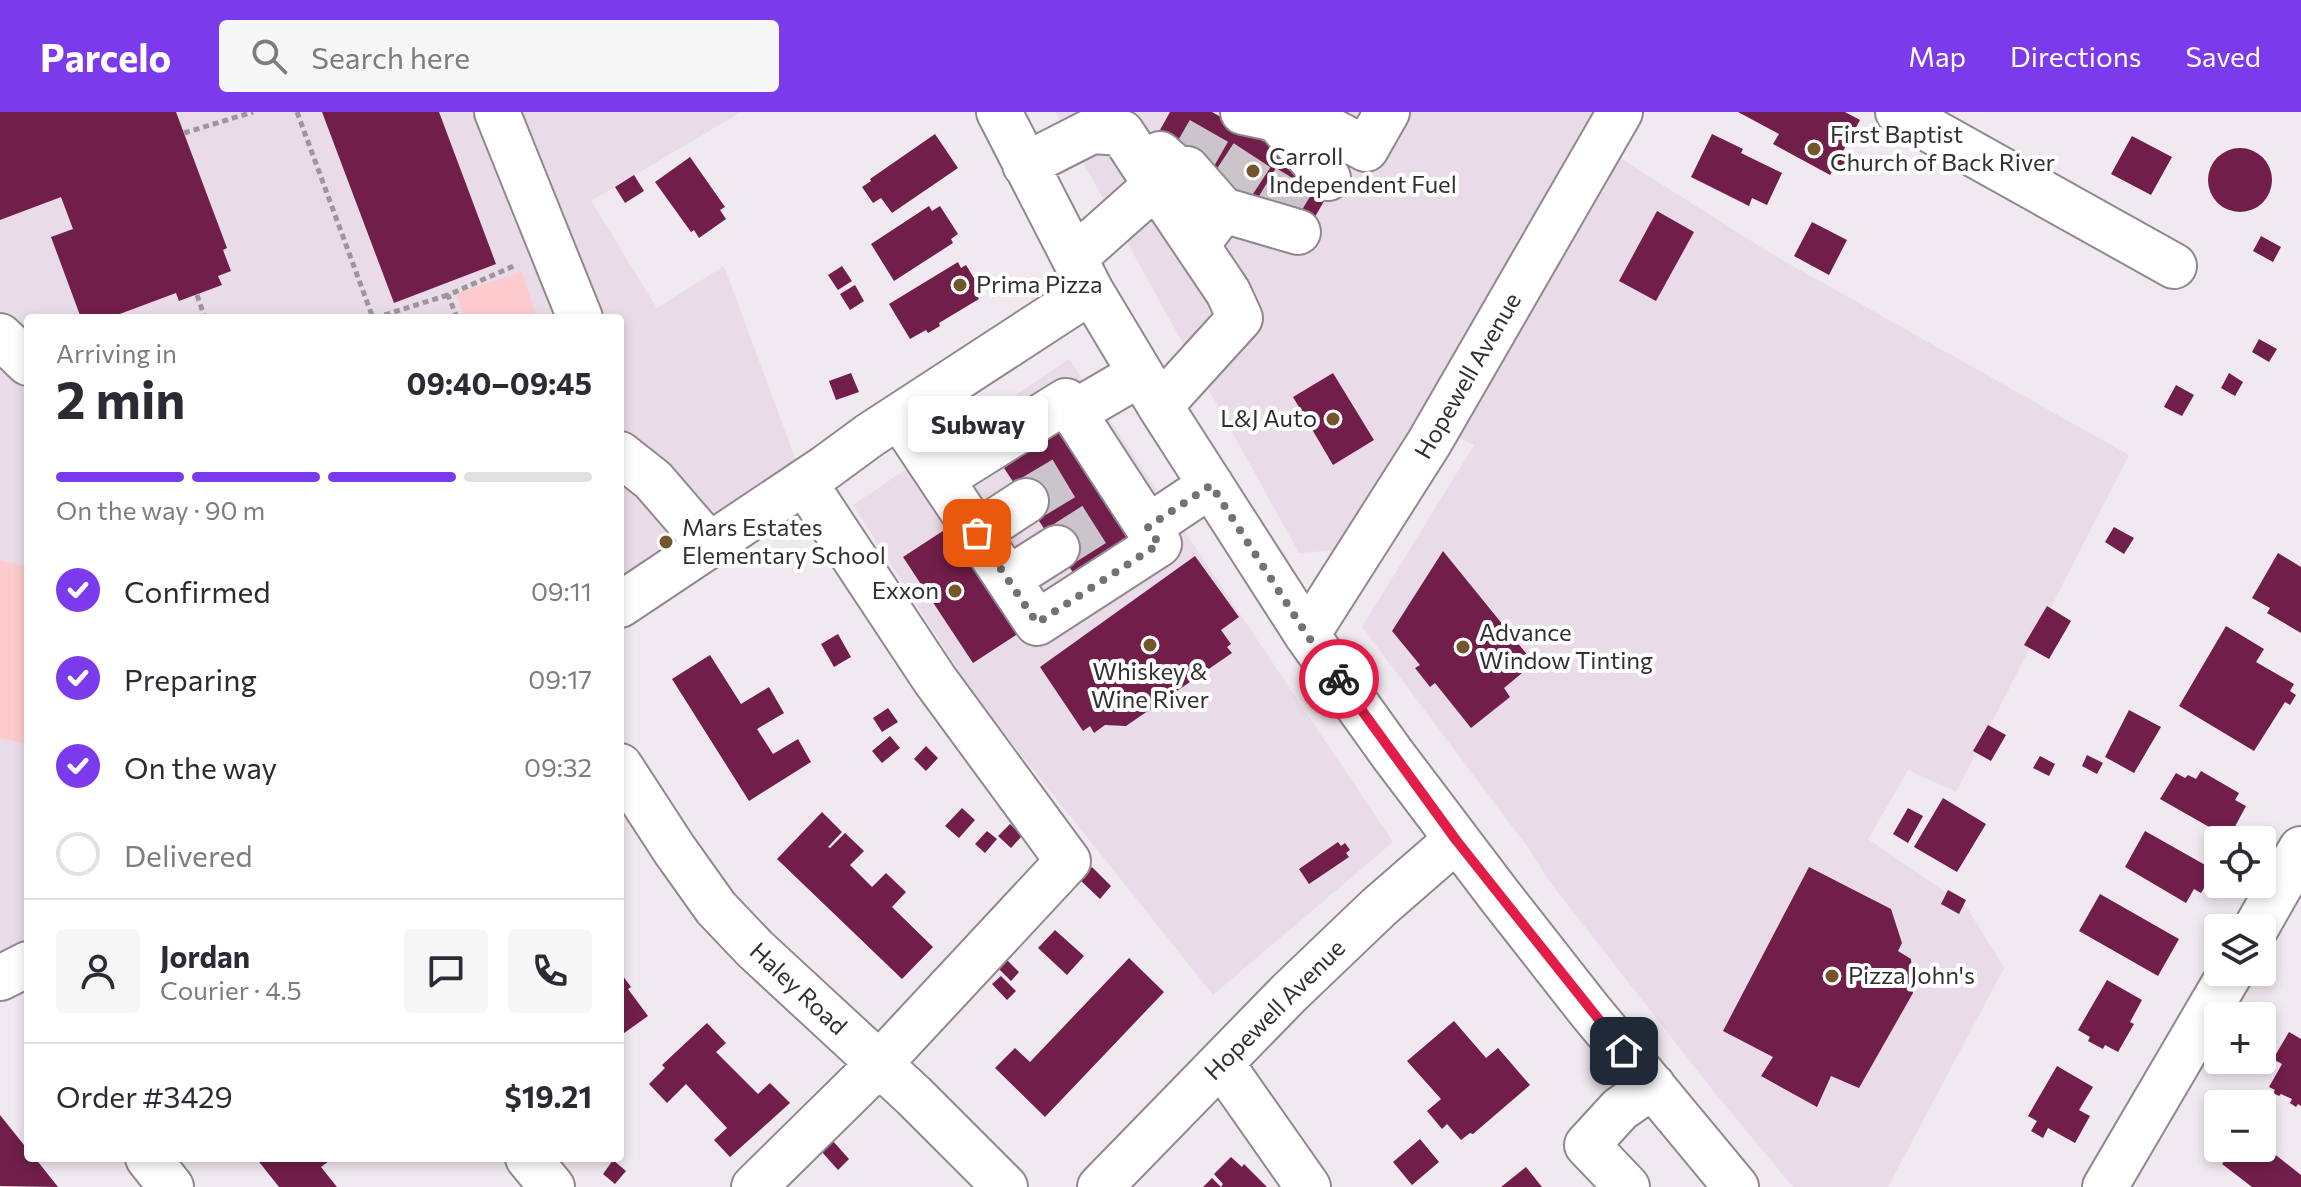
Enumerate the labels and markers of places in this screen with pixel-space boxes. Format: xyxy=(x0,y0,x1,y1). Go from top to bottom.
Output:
place label: First Baptist Church of Back River xyxy=(1830,119,2056,176)
marker: First Baptist Church of Back River xyxy=(1805,140,1823,158)
place label: Carroll Independent Fuel xyxy=(1269,141,1457,198)
marker: Carroll Independent Fuel xyxy=(1244,162,1262,180)
place label: Prima Pizza xyxy=(976,269,1103,298)
marker: Prima Pizza xyxy=(951,276,969,294)
callout: Subway xyxy=(907,397,1047,453)
place label: L&J Auto xyxy=(1220,403,1317,432)
marker: L&J Auto xyxy=(1324,410,1342,428)
pin xyxy=(943,499,1011,567)
place label: Mars Estates Elementary School xyxy=(682,512,886,569)
marker: Mars Estates Elementary School xyxy=(657,533,675,551)
place label: Exxon xyxy=(872,575,939,604)
marker: Exxon xyxy=(946,582,964,600)
place label: Advance Window Tinting xyxy=(1479,617,1653,674)
marker: Whiskey & Wine River xyxy=(1141,636,1159,654)
marker: Advance Window Tinting xyxy=(1454,638,1472,656)
place label: Whiskey & Wine River xyxy=(1091,656,1209,713)
place label: Pizza John's xyxy=(1848,960,1975,989)
marker: Pizza John's xyxy=(1823,967,1841,985)
pin xyxy=(1590,1017,1658,1085)

